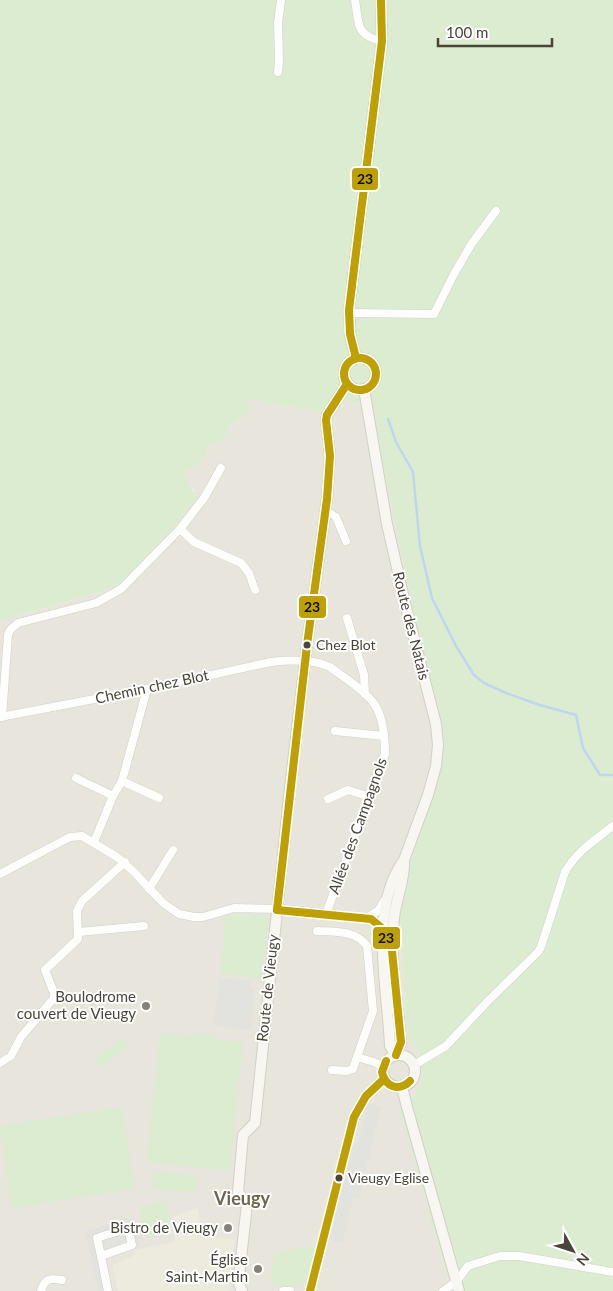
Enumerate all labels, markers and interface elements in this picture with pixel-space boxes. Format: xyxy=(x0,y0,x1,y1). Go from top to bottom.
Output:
scale bar xyxy=(438,15,552,47)
text: 100 m xyxy=(446,23,488,41)
line badge: 23 xyxy=(351,167,379,191)
text: 23 xyxy=(357,170,373,187)
street label: Route des Natais xyxy=(390,570,434,682)
line badge: 23 xyxy=(298,595,327,619)
text: 23 xyxy=(304,598,320,615)
place label: Chez Blot xyxy=(316,636,376,653)
marker: Chez Blot xyxy=(302,640,312,650)
street label: Chemin chez Blot xyxy=(93,665,211,707)
street label: Allée des Campagnols xyxy=(324,755,390,896)
line badge: 23 xyxy=(372,926,401,950)
text: 23 xyxy=(378,929,394,946)
street label: Route de Vieugy xyxy=(252,933,282,1043)
place label: Boulodrome couvert de Vieugy xyxy=(17,987,136,1022)
marker: Boulodrome couvert de Vieugy xyxy=(140,1000,152,1012)
place label: Vieugy Eglise xyxy=(348,1169,429,1186)
marker: Vieugy Eglise xyxy=(334,1173,344,1183)
district label: Vieugy xyxy=(213,1187,270,1209)
place label: Bistro de Vieugy xyxy=(110,1218,218,1236)
marker: Bistro de Vieugy xyxy=(222,1222,234,1234)
north arrow xyxy=(548,1226,598,1276)
place label: Église Saint-Martin xyxy=(165,1250,248,1285)
text: N xyxy=(573,1250,593,1269)
marker: Église Saint-Martin xyxy=(252,1263,264,1275)

